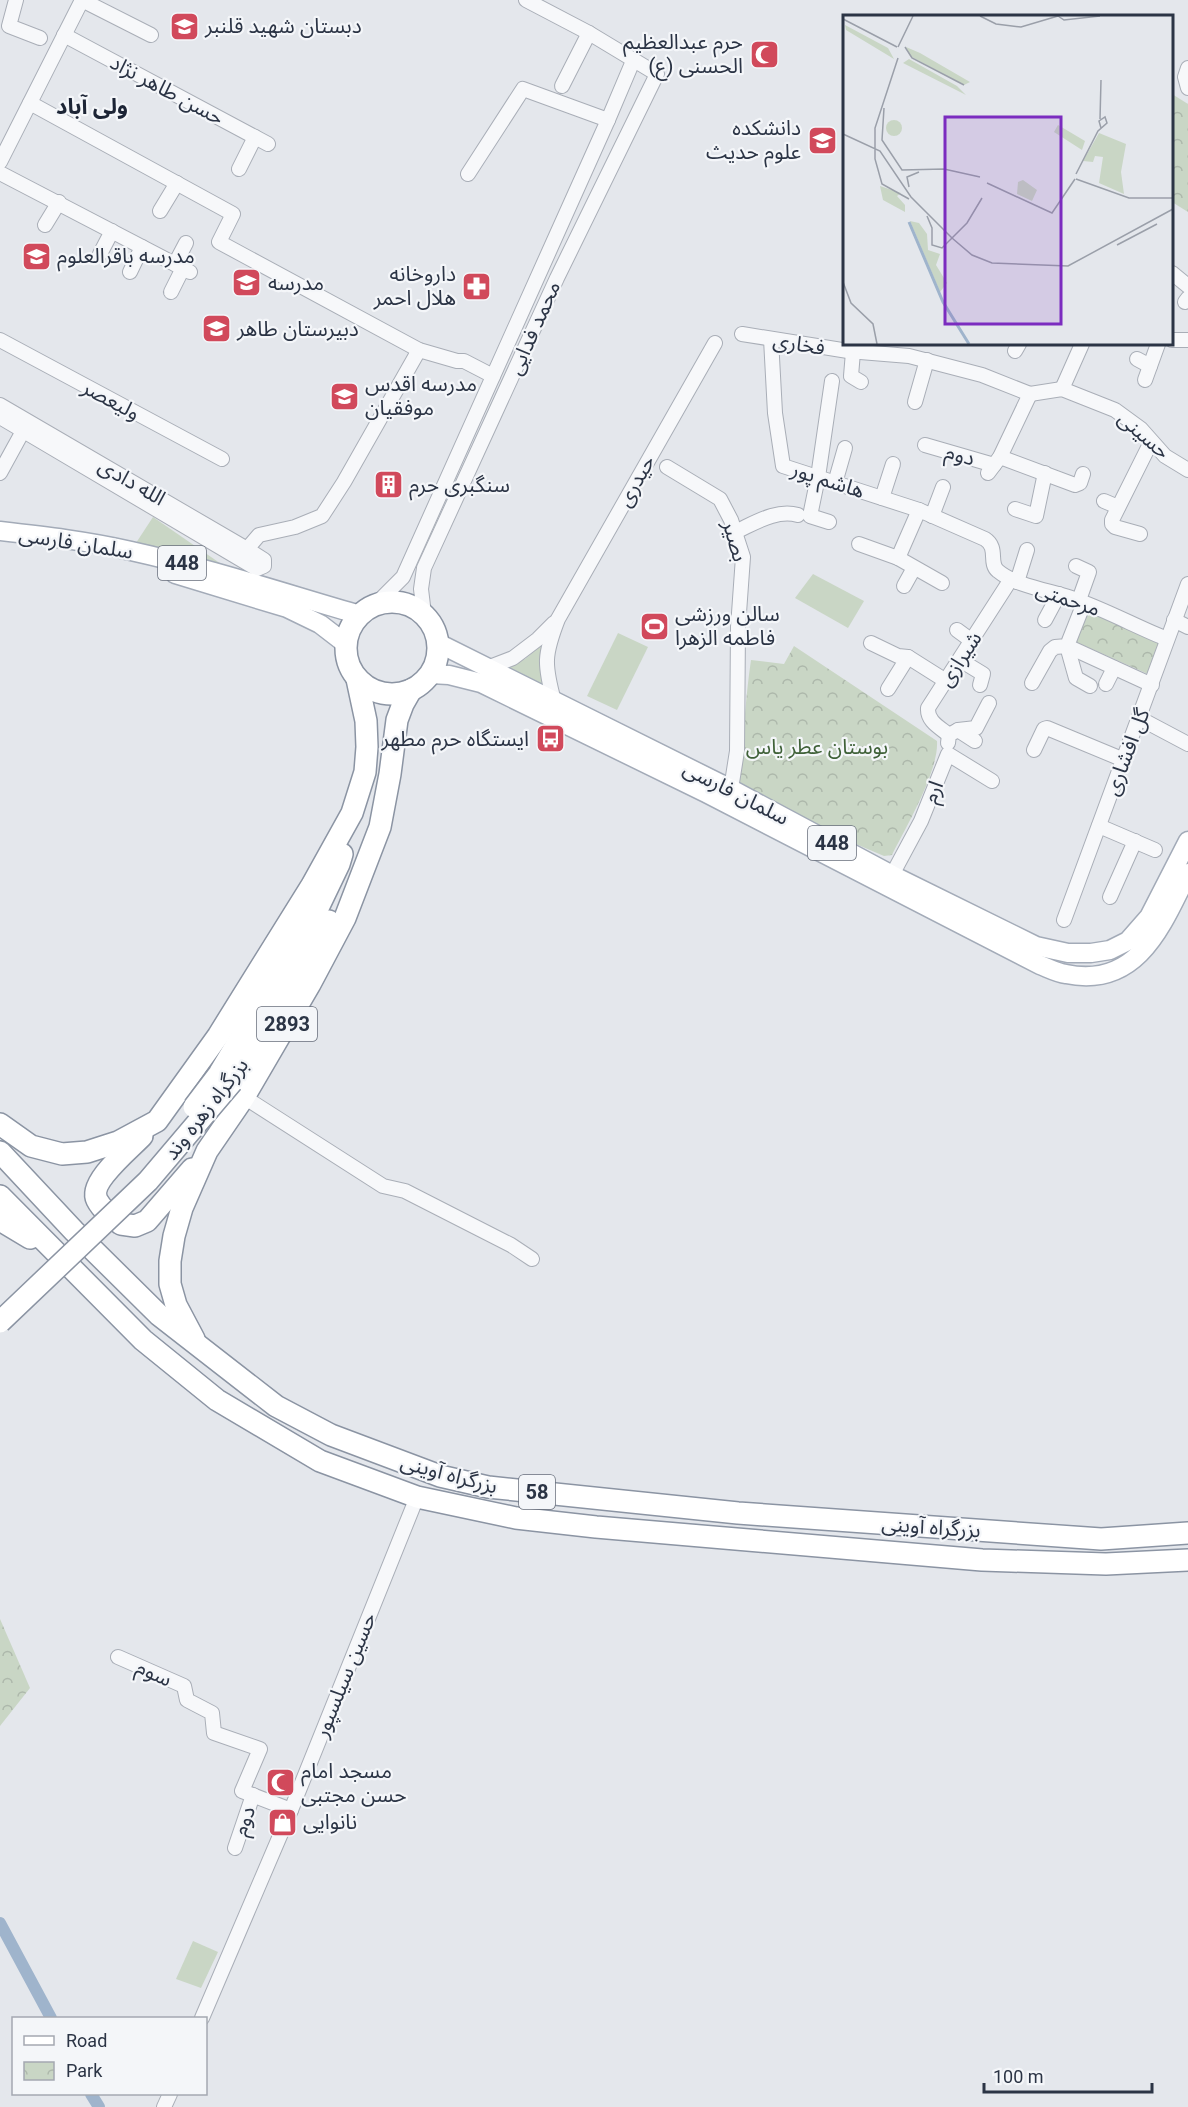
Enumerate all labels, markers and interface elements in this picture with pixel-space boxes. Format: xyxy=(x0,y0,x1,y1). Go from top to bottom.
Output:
school or university icon: دبستان شهید قلنبر xyxy=(168,10,200,42)
place label: دبستان شهید قلنبر xyxy=(204,14,362,38)
inset map xyxy=(843,15,1173,345)
place label: حرم عبدالعظیم الحسنی (ع) xyxy=(623,30,743,81)
mosque icon: حرم عبدالعظیم الحسنی (ع) xyxy=(748,38,780,70)
street label: حسن طاهر نژاد xyxy=(106,50,228,130)
district label: ولی آباد xyxy=(56,94,128,119)
place label: دانشکده علوم حدیث xyxy=(706,116,801,168)
school or university icon: دانشکده علوم حدیث xyxy=(806,124,838,156)
school or university icon: مدرسه باقرالعلوم xyxy=(20,240,52,272)
place label: مدرسه باقرالعلوم xyxy=(57,244,195,272)
place label: داروخانه هلال احمر xyxy=(373,262,456,310)
school or university icon: مدرسه xyxy=(231,267,263,299)
pharmacy icon: داروخانه هلال احمر xyxy=(461,270,493,302)
place label: مدرسه xyxy=(268,271,324,295)
street label: محمد فدایی xyxy=(503,277,565,379)
school or university icon: دبیرستان طاهر xyxy=(200,313,232,345)
place label: دبیرستان طاهر xyxy=(236,317,359,341)
street label: فخاری xyxy=(771,328,827,360)
place label: مدرسه اقدس موفقیان xyxy=(365,372,477,420)
street label: ولیعصر xyxy=(77,374,144,425)
school or university icon: مدرسه اقدس موفقیان xyxy=(328,380,360,412)
street label: حسینی xyxy=(1113,406,1175,464)
street label: دوم xyxy=(941,439,978,474)
street label: حیدری xyxy=(612,451,660,511)
street label: الله دادی xyxy=(94,453,170,511)
street label: هاشم پور xyxy=(786,457,868,506)
building icon: سنگبری حرم xyxy=(372,469,404,501)
place label: سنگبری حرم xyxy=(409,473,510,501)
street label: بصیر xyxy=(717,517,752,564)
street label: سلمان فارسی xyxy=(17,522,135,564)
road number: 448 xyxy=(158,546,206,580)
street label: مرحمتی xyxy=(1033,577,1103,621)
place label: سالن ورزشی فاطمه الزهرا xyxy=(675,602,780,650)
sports icon: سالن ورزشی فاطمه الزهرا xyxy=(638,610,670,642)
street label: شیرازی xyxy=(933,627,987,691)
street label: گل افشاری xyxy=(1099,705,1155,799)
bus stop icon: ایستگاه حرم مطهر xyxy=(534,723,566,755)
place label: ایستگاه حرم مطهر xyxy=(380,727,529,755)
park label: بوستان عطر یاس xyxy=(746,735,888,759)
street label: سلمان فارسی xyxy=(679,756,793,830)
street label: ارم xyxy=(918,777,952,808)
road number: 448 xyxy=(808,826,856,860)
road number: 2893 xyxy=(257,1007,317,1041)
street label: بزرگراه زهره وند xyxy=(159,1053,253,1165)
street label: بزرگراه آوینی xyxy=(398,1450,500,1498)
road number: 58 xyxy=(519,1475,555,1509)
street label: بزرگراه آوینی xyxy=(881,1512,981,1542)
street label: حسین سیلسپور xyxy=(309,1609,382,1742)
street label: سوم xyxy=(131,1655,176,1695)
place label: مسجد امام حسن مجتبی xyxy=(301,1759,407,1807)
mosque icon: مسجد امام حسن مجتبی xyxy=(264,1767,296,1799)
street label: دوم xyxy=(228,1803,264,1840)
shop icon: نانوایی xyxy=(266,1806,298,1838)
place label: نانوایی xyxy=(303,1810,357,1834)
legend xyxy=(12,2017,207,2095)
text: Road xyxy=(66,2030,107,2051)
scale bar xyxy=(984,2056,1152,2094)
text: Park xyxy=(66,2060,103,2081)
text: 100 m xyxy=(993,2066,1044,2087)

